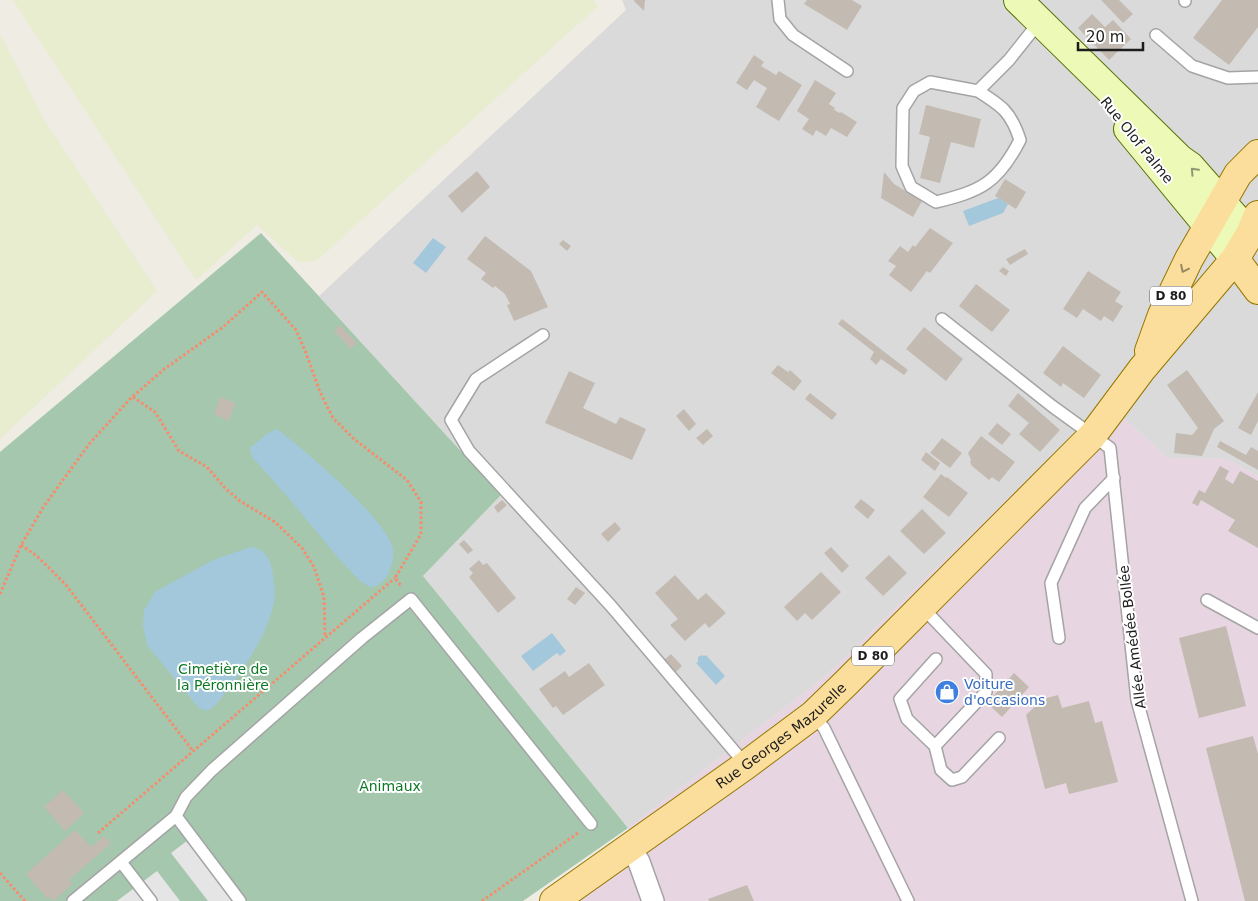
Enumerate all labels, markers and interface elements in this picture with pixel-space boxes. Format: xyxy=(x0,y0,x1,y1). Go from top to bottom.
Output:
scale bar xyxy=(1078,20,1143,52)
text: 20 m xyxy=(1086,28,1124,46)
street label: Rue Olof Palme xyxy=(1097,94,1177,186)
one-way arrow xyxy=(1191,168,1200,177)
one-way arrow xyxy=(1180,264,1190,273)
road number: D 80 xyxy=(1150,286,1192,306)
street label: Allée Amédée Bollée xyxy=(1115,564,1149,710)
road number: D 80 xyxy=(852,646,894,666)
park label: Cimetière de la Péronnière xyxy=(177,661,269,693)
place label: Voiture d'occasions xyxy=(964,676,1045,708)
street label: Rue Georges Mazurelle xyxy=(713,679,849,792)
shop icon: Voiture d'occasions xyxy=(934,679,960,705)
park label: Animaux xyxy=(359,778,421,794)

